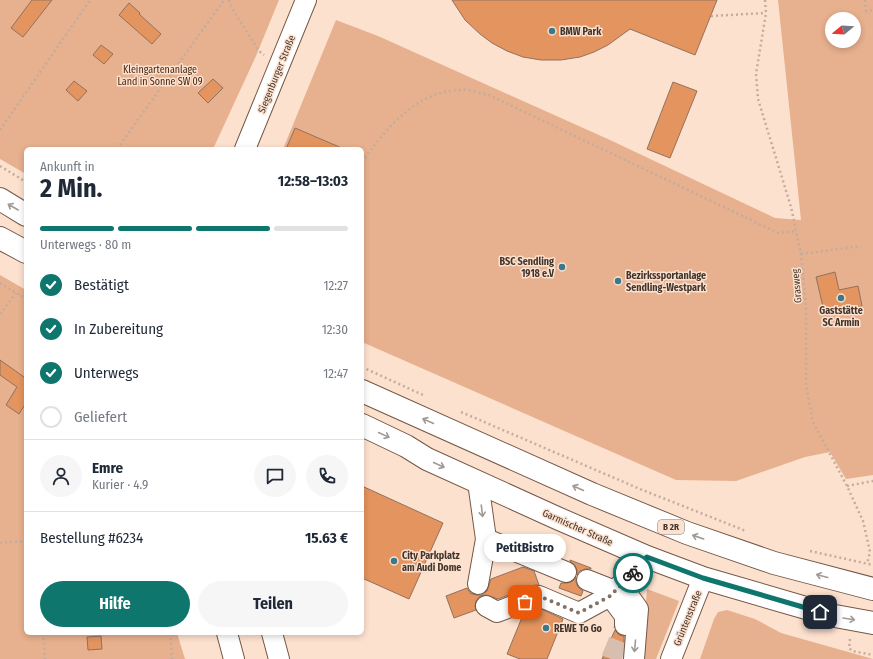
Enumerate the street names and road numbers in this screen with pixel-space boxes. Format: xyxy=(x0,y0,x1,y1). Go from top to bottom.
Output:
street label: Siegenburger Straße xyxy=(256,34,298,115)
street label: Grasweg xyxy=(790,268,804,303)
street label: Garmischer Straße xyxy=(541,507,615,549)
road number: B 2R xyxy=(658,520,684,534)
street label: Grüntenstraße xyxy=(671,589,705,648)

